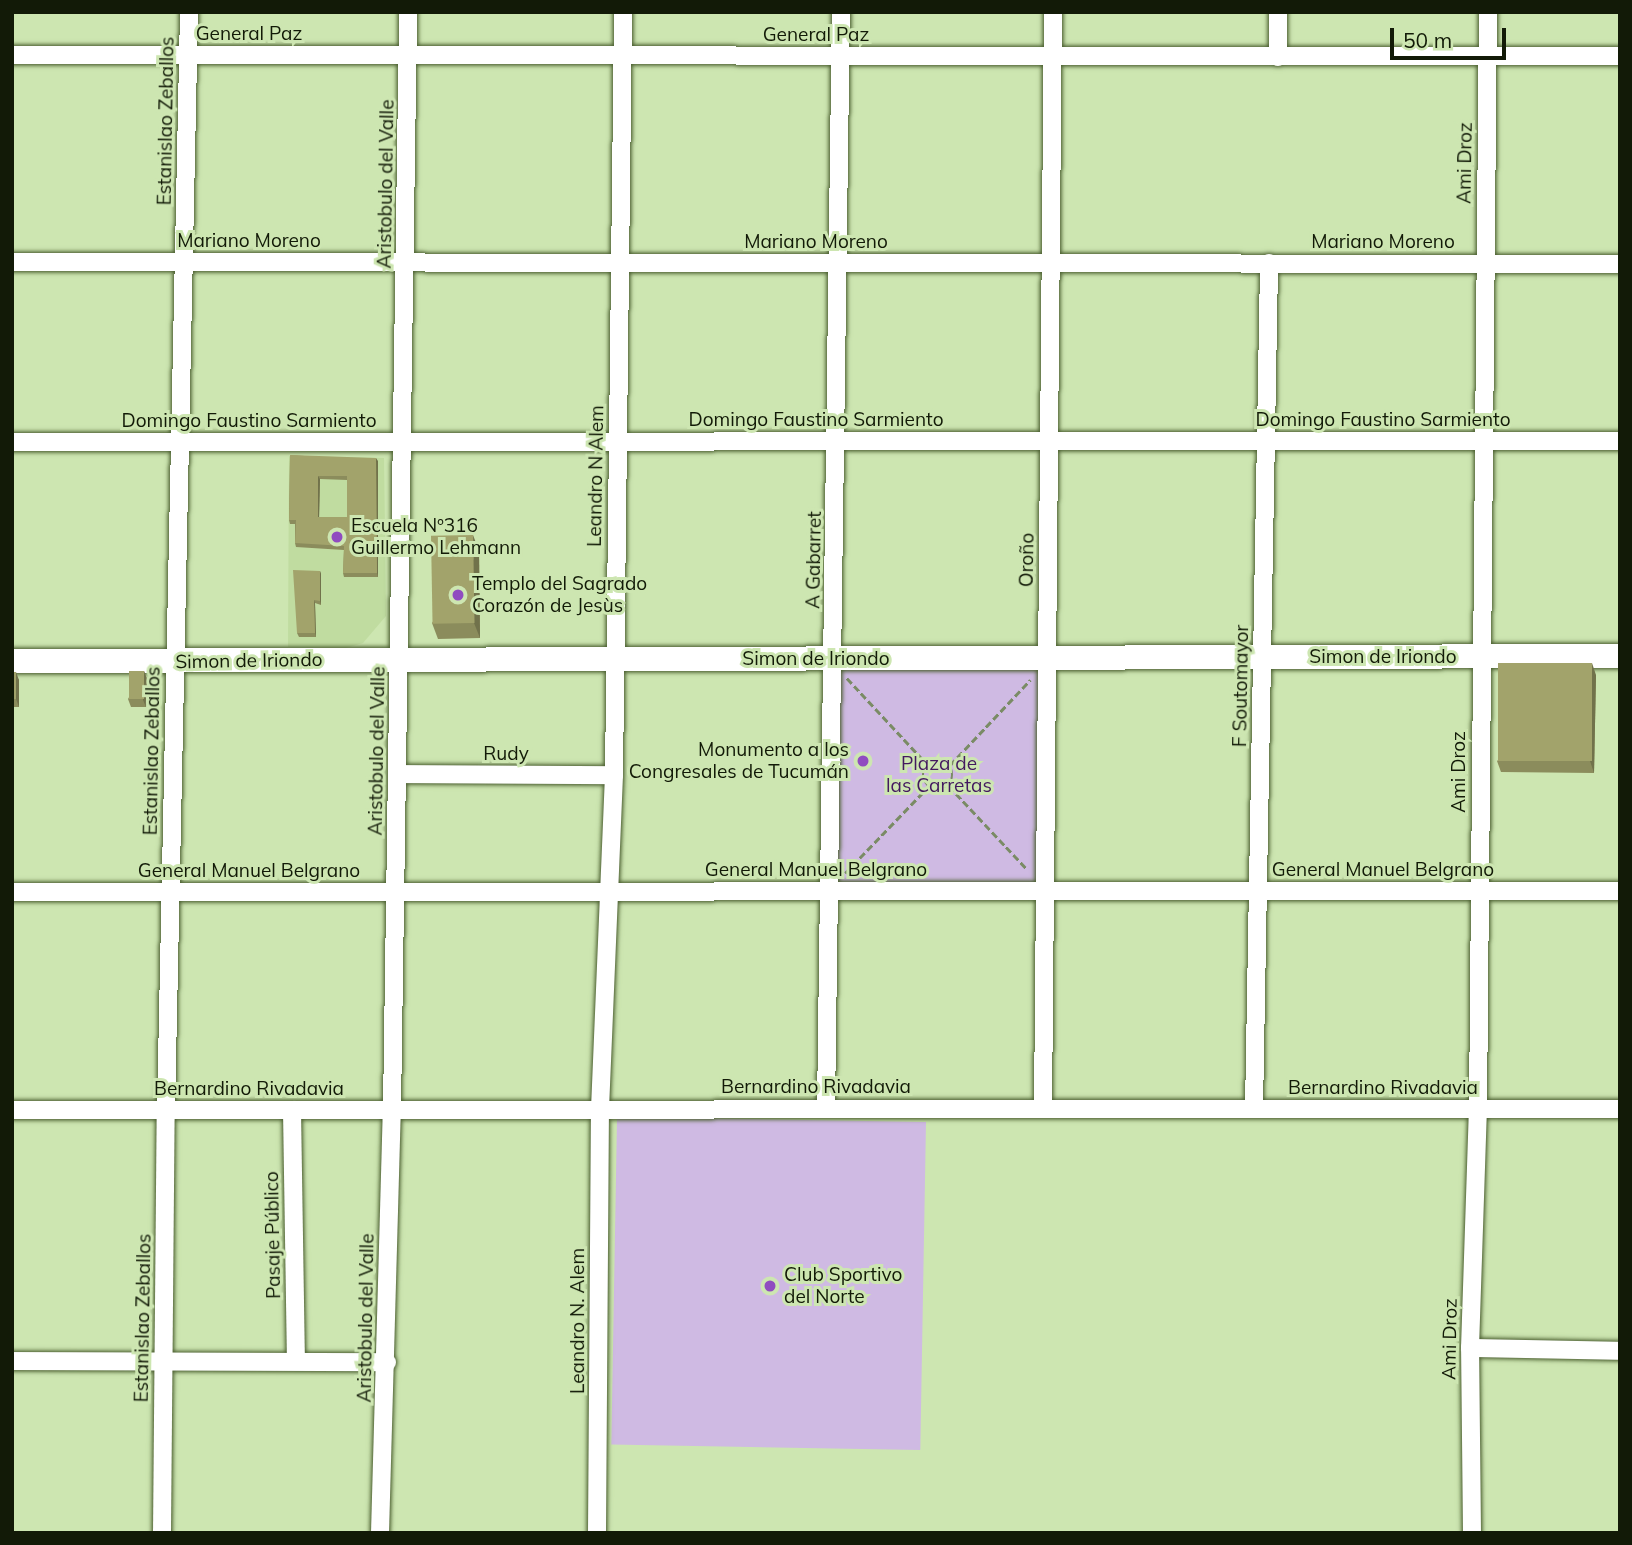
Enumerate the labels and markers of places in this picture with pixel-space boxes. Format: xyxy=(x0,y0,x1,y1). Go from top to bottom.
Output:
place label: Escuela Nº316 Guillermo Lehmann xyxy=(351,515,521,559)
marker: Escuela Nº316 Guillermo Lehmann xyxy=(329,529,345,545)
place label: Templo del Sagrado Corazón de Jesùs xyxy=(472,573,647,617)
marker: Templo del Sagrado Corazón de Jesùs xyxy=(450,587,466,603)
place label: Monumento a los Congresales de Tucumán xyxy=(629,739,849,783)
marker: Monumento a los Congresales de Tucumán xyxy=(855,753,871,769)
place label: Club Sportivo del Norte xyxy=(784,1264,902,1308)
marker: Club Sportivo del Norte xyxy=(762,1278,778,1294)

